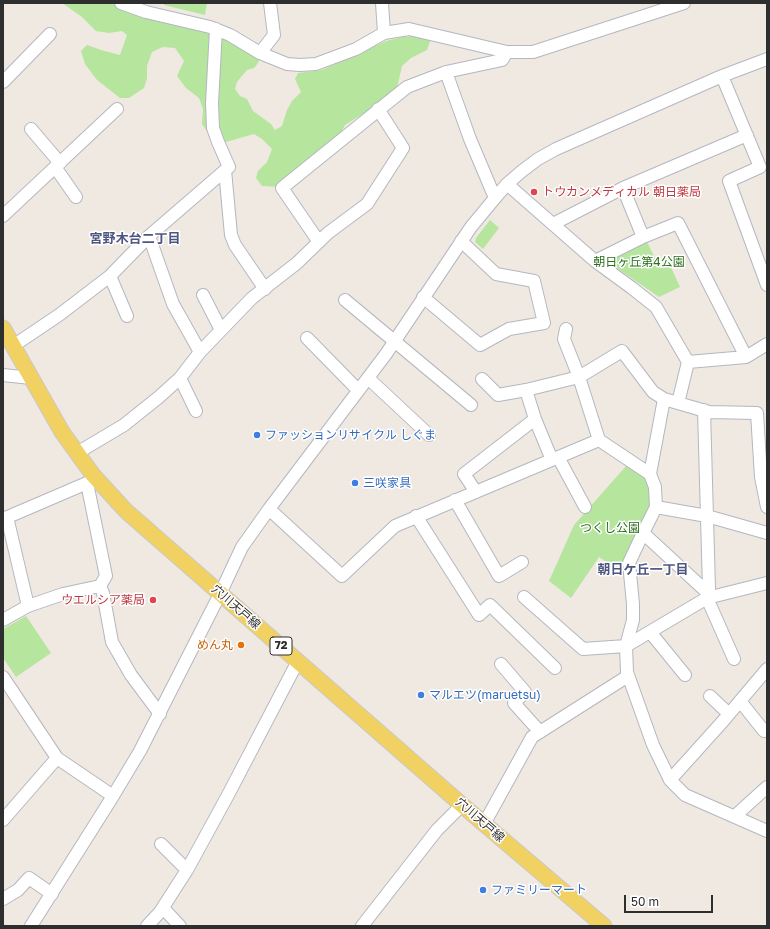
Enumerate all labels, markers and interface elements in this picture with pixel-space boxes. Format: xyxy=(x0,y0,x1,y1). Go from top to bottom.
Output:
place label: トウカンメディカル 朝日薬局 xyxy=(542,185,701,199)
marker: トウカンメディカル 朝日薬局 xyxy=(529,187,539,197)
district label: 宮野木台二丁目 xyxy=(90,231,180,247)
park label: 朝日ヶ丘第4公園 xyxy=(593,255,685,269)
place label: ファッションリサイクル しぐま xyxy=(265,428,436,442)
marker: ファッションリサイクル しぐま xyxy=(252,430,262,440)
place label: 三咲家具 xyxy=(363,476,411,490)
marker: 三咲家具 xyxy=(350,478,360,488)
park label: つくし公園 xyxy=(580,521,640,535)
district label: 朝日ケ丘一丁目 xyxy=(598,562,688,578)
street label: 穴川天戸線 xyxy=(209,582,263,632)
place label: ウエルシア薬局 xyxy=(61,593,145,607)
marker: ウエルシア薬局 xyxy=(148,595,158,605)
road number: 72 xyxy=(270,637,292,655)
place label: めん丸 xyxy=(197,638,233,652)
marker: めん丸 xyxy=(236,640,246,650)
place label: マルエツ(maruetsu) xyxy=(429,688,541,702)
marker: マルエツ(maruetsu) xyxy=(416,690,426,700)
street label: 穴川天戸線 xyxy=(453,795,507,845)
place label: ファミリーマート xyxy=(491,883,587,897)
marker: ファミリーマート xyxy=(478,885,488,895)
scale bar xyxy=(626,887,715,913)
text: 50 m xyxy=(631,894,659,909)

